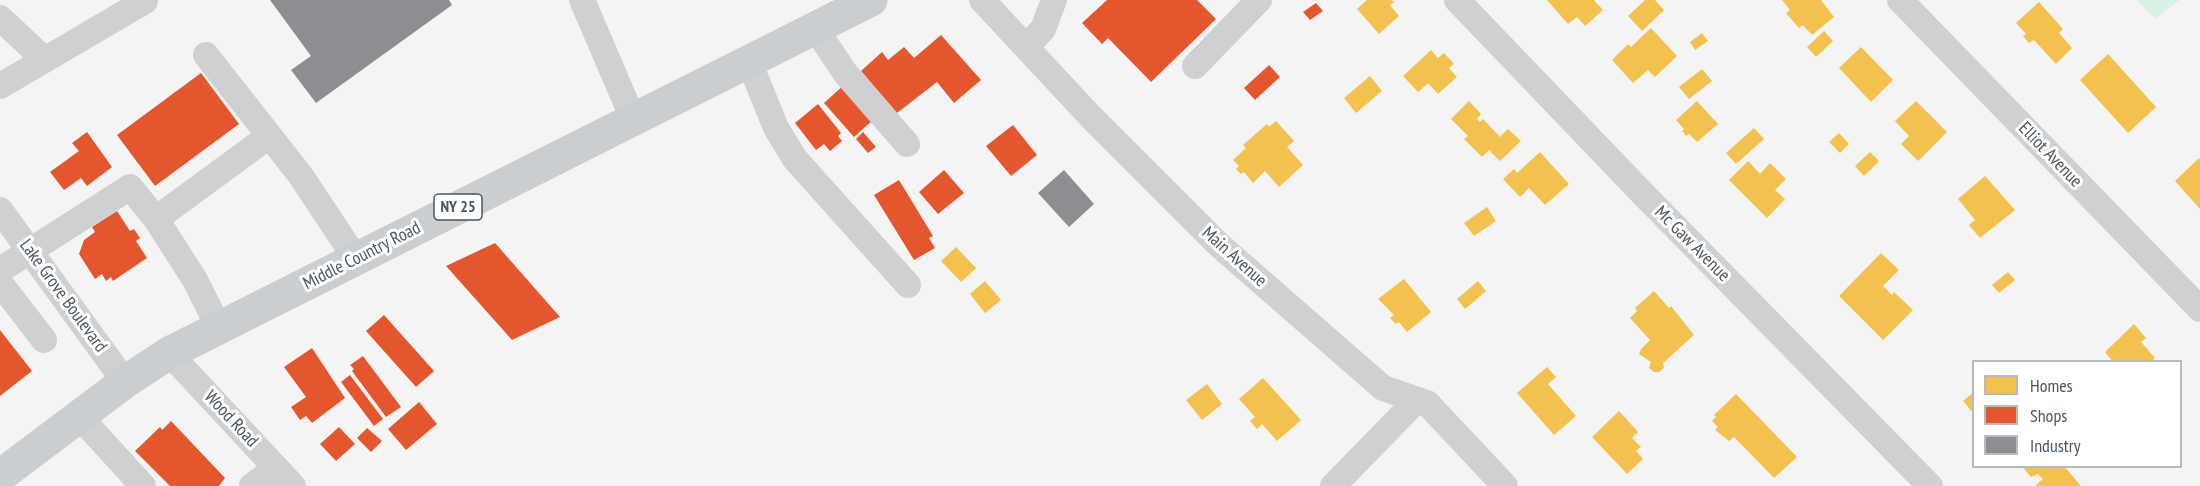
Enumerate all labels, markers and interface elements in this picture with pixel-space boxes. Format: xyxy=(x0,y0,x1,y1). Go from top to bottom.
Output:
street label: Elliot Avenue xyxy=(2014,118,2086,192)
road number: NY 25 xyxy=(434,194,482,220)
street label: Mc Gaw Avenue xyxy=(1650,202,1734,286)
street label: Middle Country Road xyxy=(300,217,424,295)
street label: Main Avenue xyxy=(1197,222,1271,292)
street label: Lake Grove Boulevard xyxy=(15,235,111,357)
legend xyxy=(1972,360,2182,468)
text: Homes xyxy=(2030,374,2073,397)
street label: Wood Road xyxy=(199,386,263,452)
text: Shops xyxy=(2030,404,2067,427)
text: Industry xyxy=(2030,434,2080,457)

